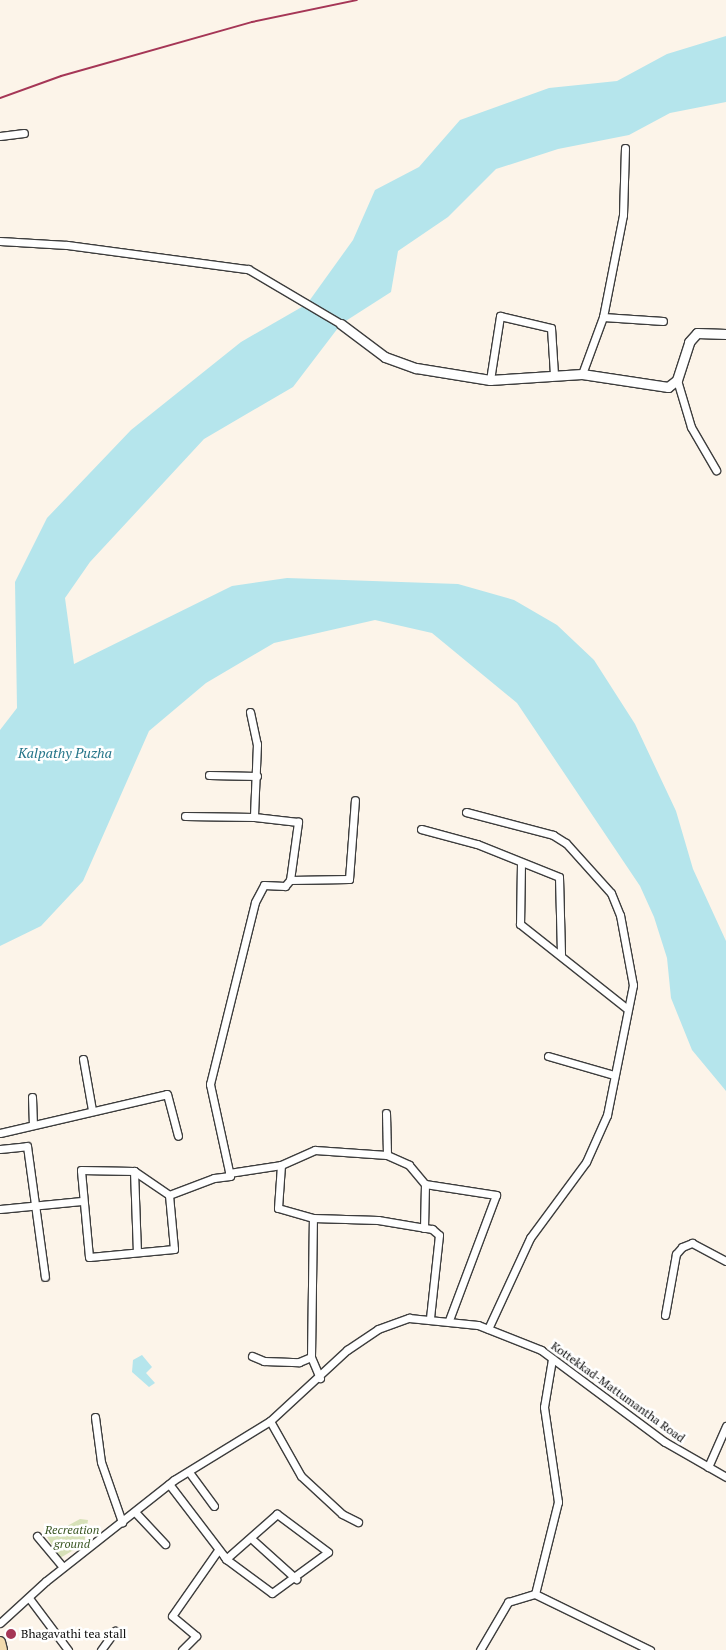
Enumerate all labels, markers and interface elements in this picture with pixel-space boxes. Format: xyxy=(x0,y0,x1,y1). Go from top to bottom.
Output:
water label: Kalpathy Puzha xyxy=(18,745,112,761)
street label: Kottekkad-Mattumantha Road xyxy=(548,1339,688,1445)
park label: Recreation ground xyxy=(45,1523,99,1551)
place label: Bhagavathi tea stall xyxy=(21,1627,126,1641)
marker: Bhagavathi tea stall xyxy=(5,1628,17,1640)

